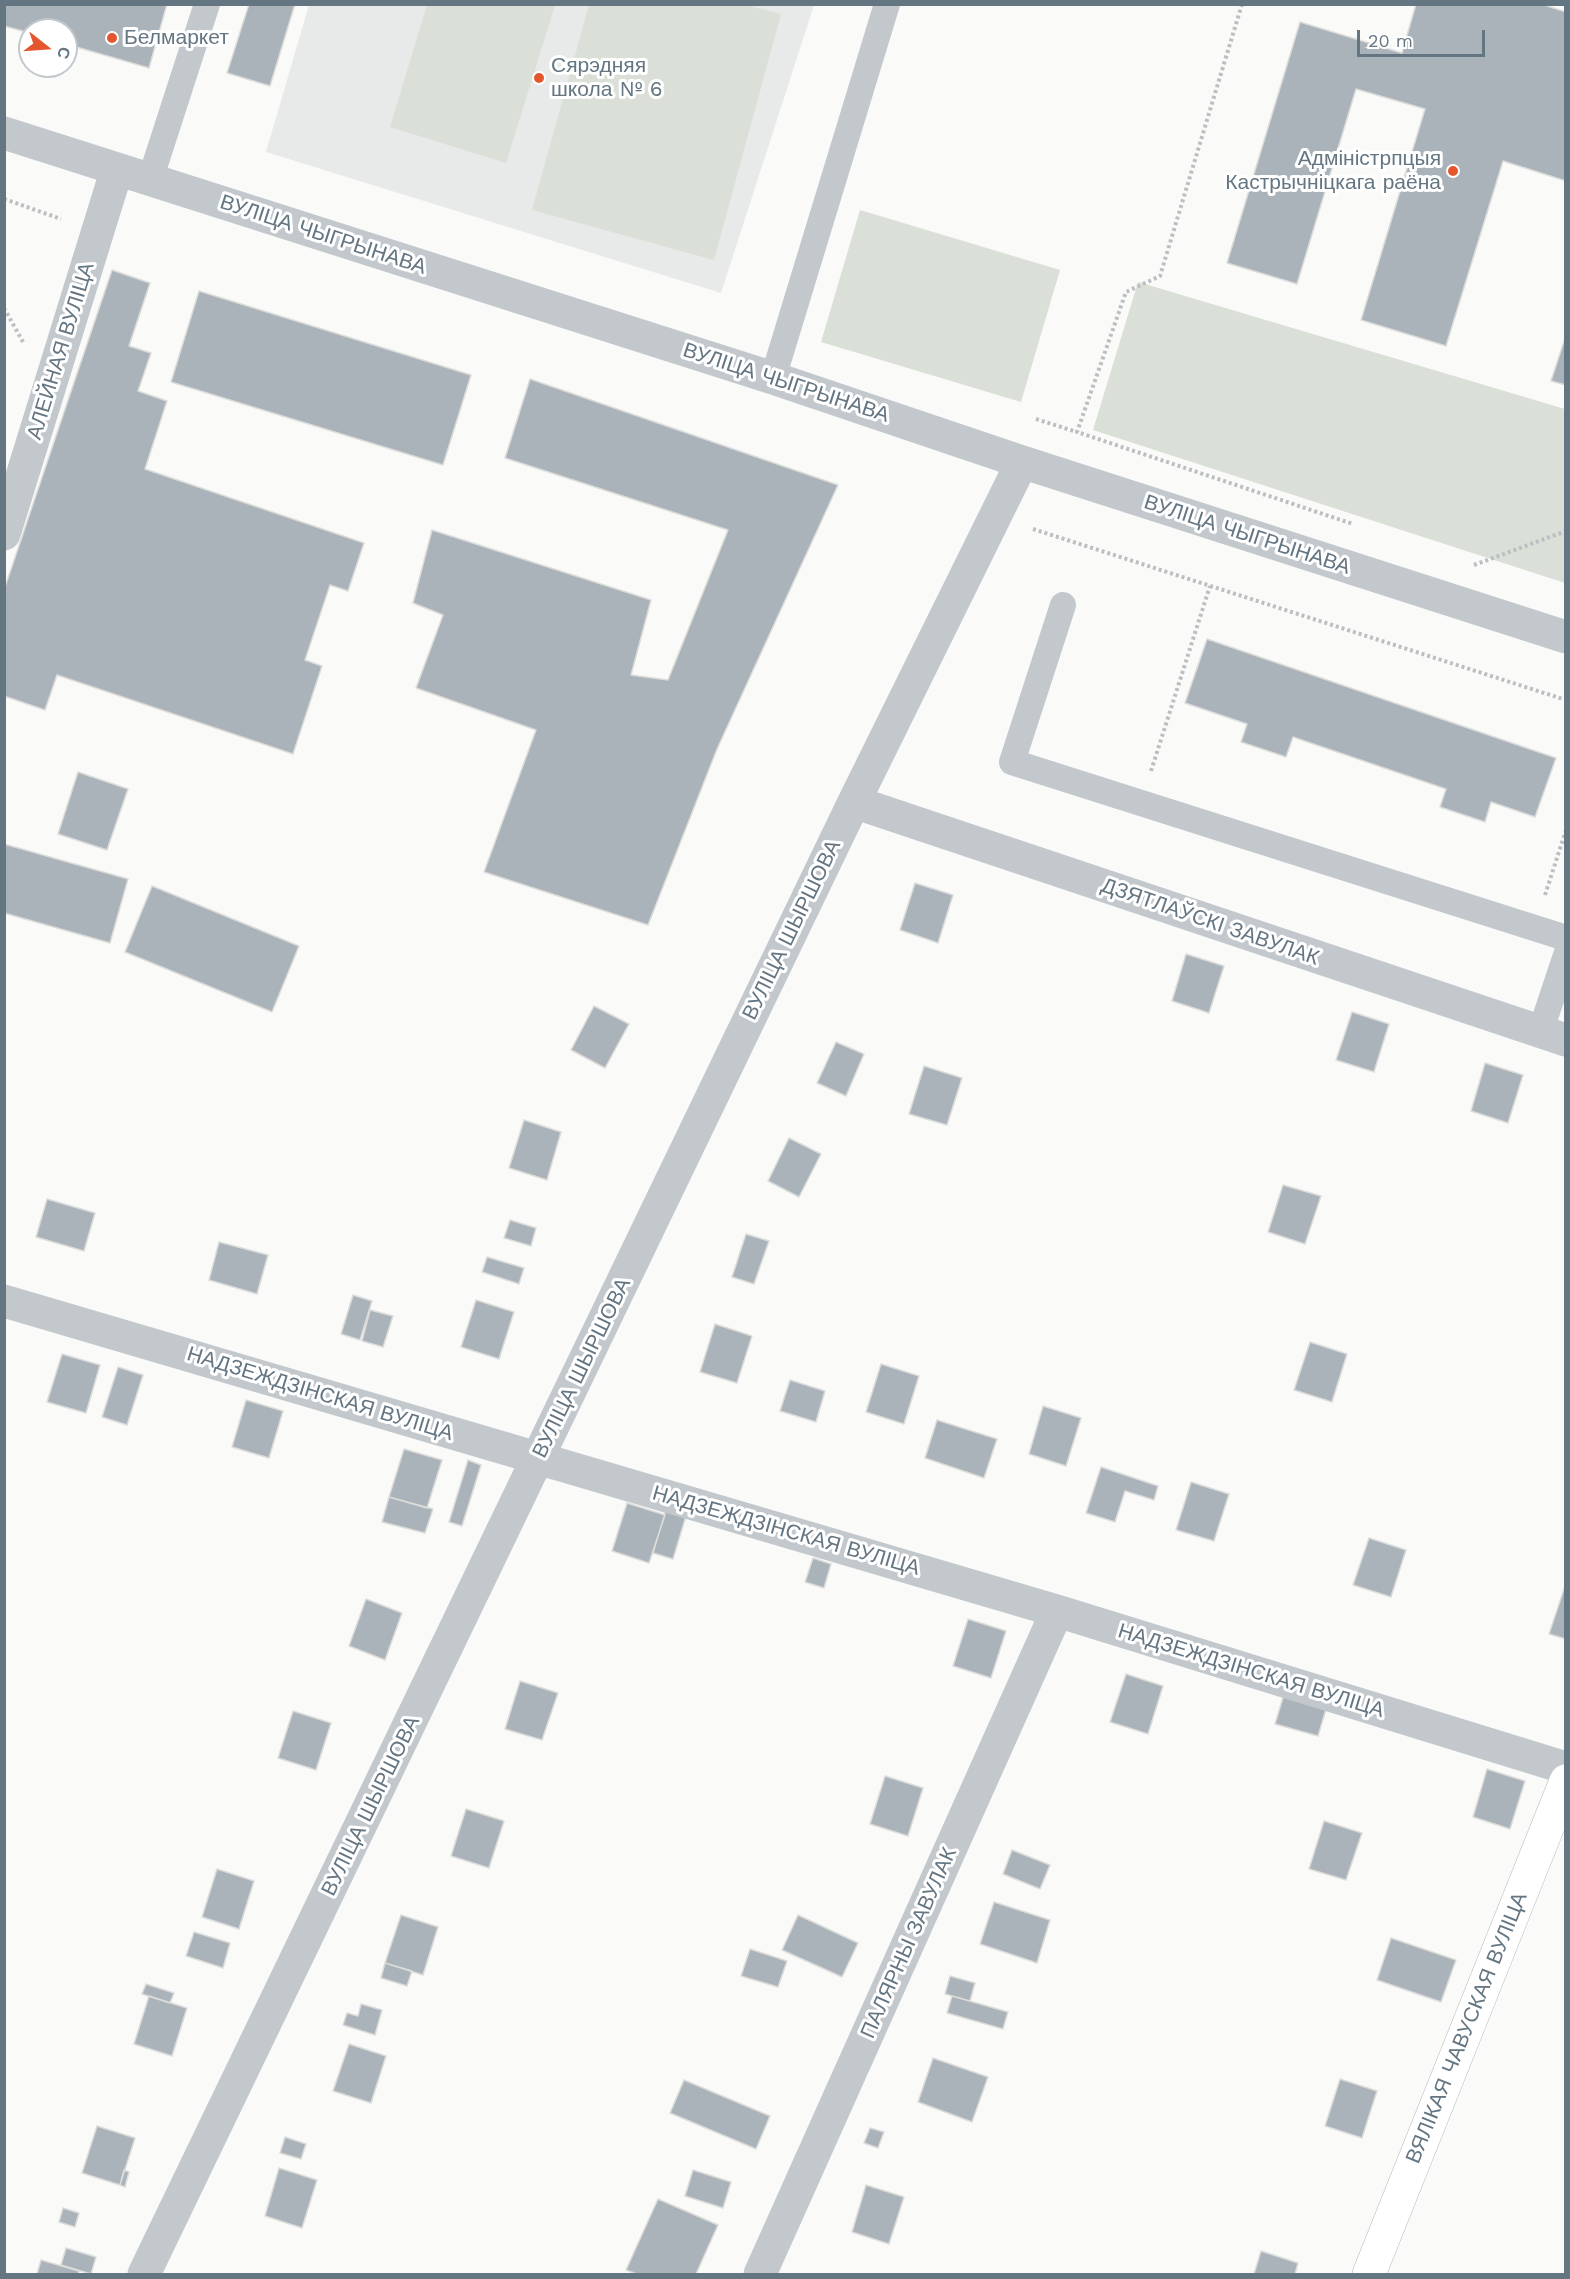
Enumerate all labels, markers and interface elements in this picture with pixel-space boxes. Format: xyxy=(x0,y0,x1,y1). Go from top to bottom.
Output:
north arrow xyxy=(18,18,78,78)
scale bar xyxy=(1360,18,1488,56)
place label: Белмаркет xyxy=(124,25,229,51)
text: 20 m xyxy=(1368,30,1413,51)
marker: Белмаркет xyxy=(105,31,119,45)
text: С xyxy=(53,45,75,61)
place label: Сярэдняя школа № 6 xyxy=(551,53,662,103)
marker: Сярэдняя школа № 6 xyxy=(532,71,546,85)
place label: Адміністрпцыя Кастрычніцкага раёна xyxy=(1225,146,1441,196)
marker: Адміністрпцыя Кастрычніцкага раёна xyxy=(1446,164,1460,178)
street label: ВУЛІЦА ЧЫГРЫНАВА xyxy=(217,190,429,280)
street label: АЛЕЙНАЯ ВУЛІЦА xyxy=(22,259,100,443)
street label: ВУЛІЦА ЧЫГРЫНАВА xyxy=(680,338,892,428)
street label: ВУЛІЦА ЧЫГРЫНАВА xyxy=(1141,490,1353,580)
street label: ВУЛІЦА ШЫРШОВА xyxy=(737,836,847,1024)
street label: ДЗЯТЛАЎСКІ ЗАВУЛАК xyxy=(1098,873,1322,971)
street label: ВУЛІЦА ШЫРШОВА xyxy=(527,1274,637,1462)
street label: НАДЗЕЖДЗІНСКАЯ ВУЛІЦА xyxy=(184,1341,456,1447)
street label: НАДЗЕЖДЗІНСКАЯ ВУЛІЦА xyxy=(649,1481,923,1581)
street label: НАДЗЕЖДЗІНСКАЯ ВУЛІЦА xyxy=(1115,1618,1387,1724)
street label: ВУЛІЦА ШЫРШОВА xyxy=(316,1712,426,1900)
street label: ПАЛЯРНЫ ЗАВУЛАК xyxy=(856,1844,962,2042)
street label: ВЯЛІКАЯ ЧАВУСКАЯ ВУЛІЦА xyxy=(1401,1889,1533,2167)

